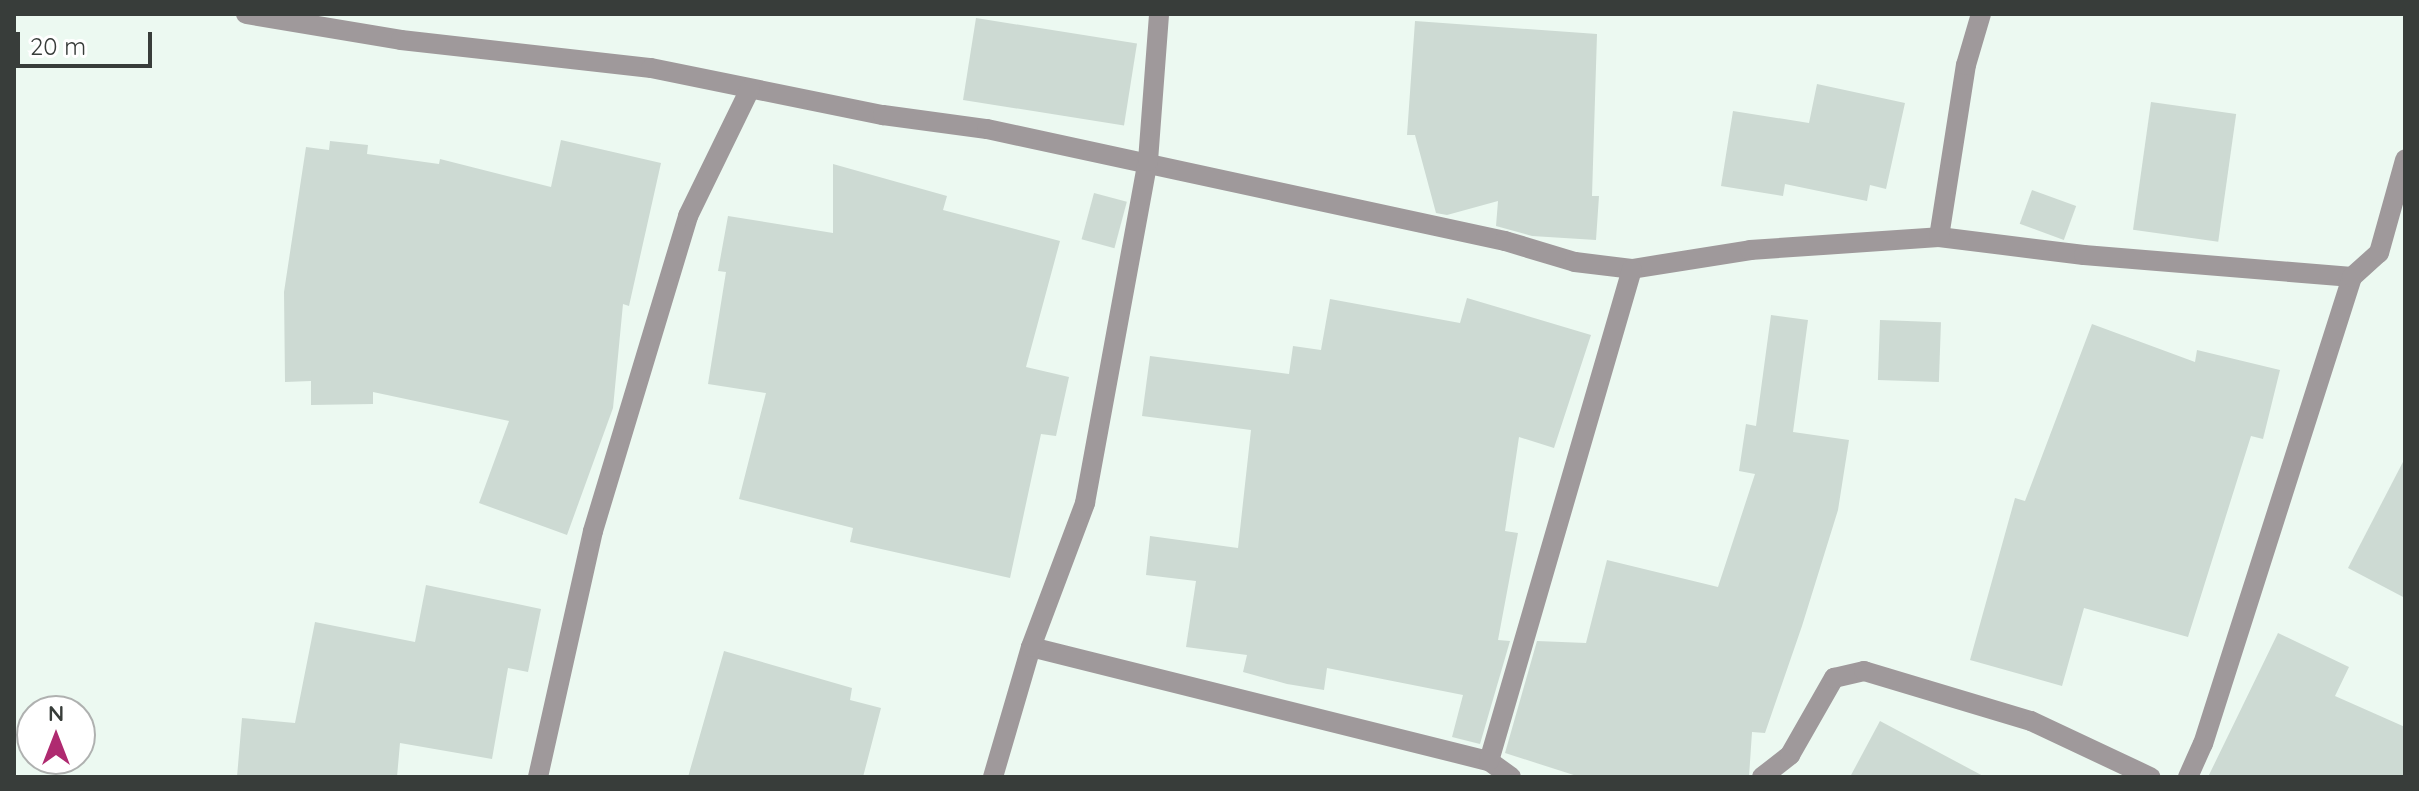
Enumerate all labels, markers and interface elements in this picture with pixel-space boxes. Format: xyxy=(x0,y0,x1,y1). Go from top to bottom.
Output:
scale bar xyxy=(20,16,156,66)
text: 20 m xyxy=(30,31,86,61)
north arrow xyxy=(16,695,96,775)
text: N xyxy=(48,699,64,727)

